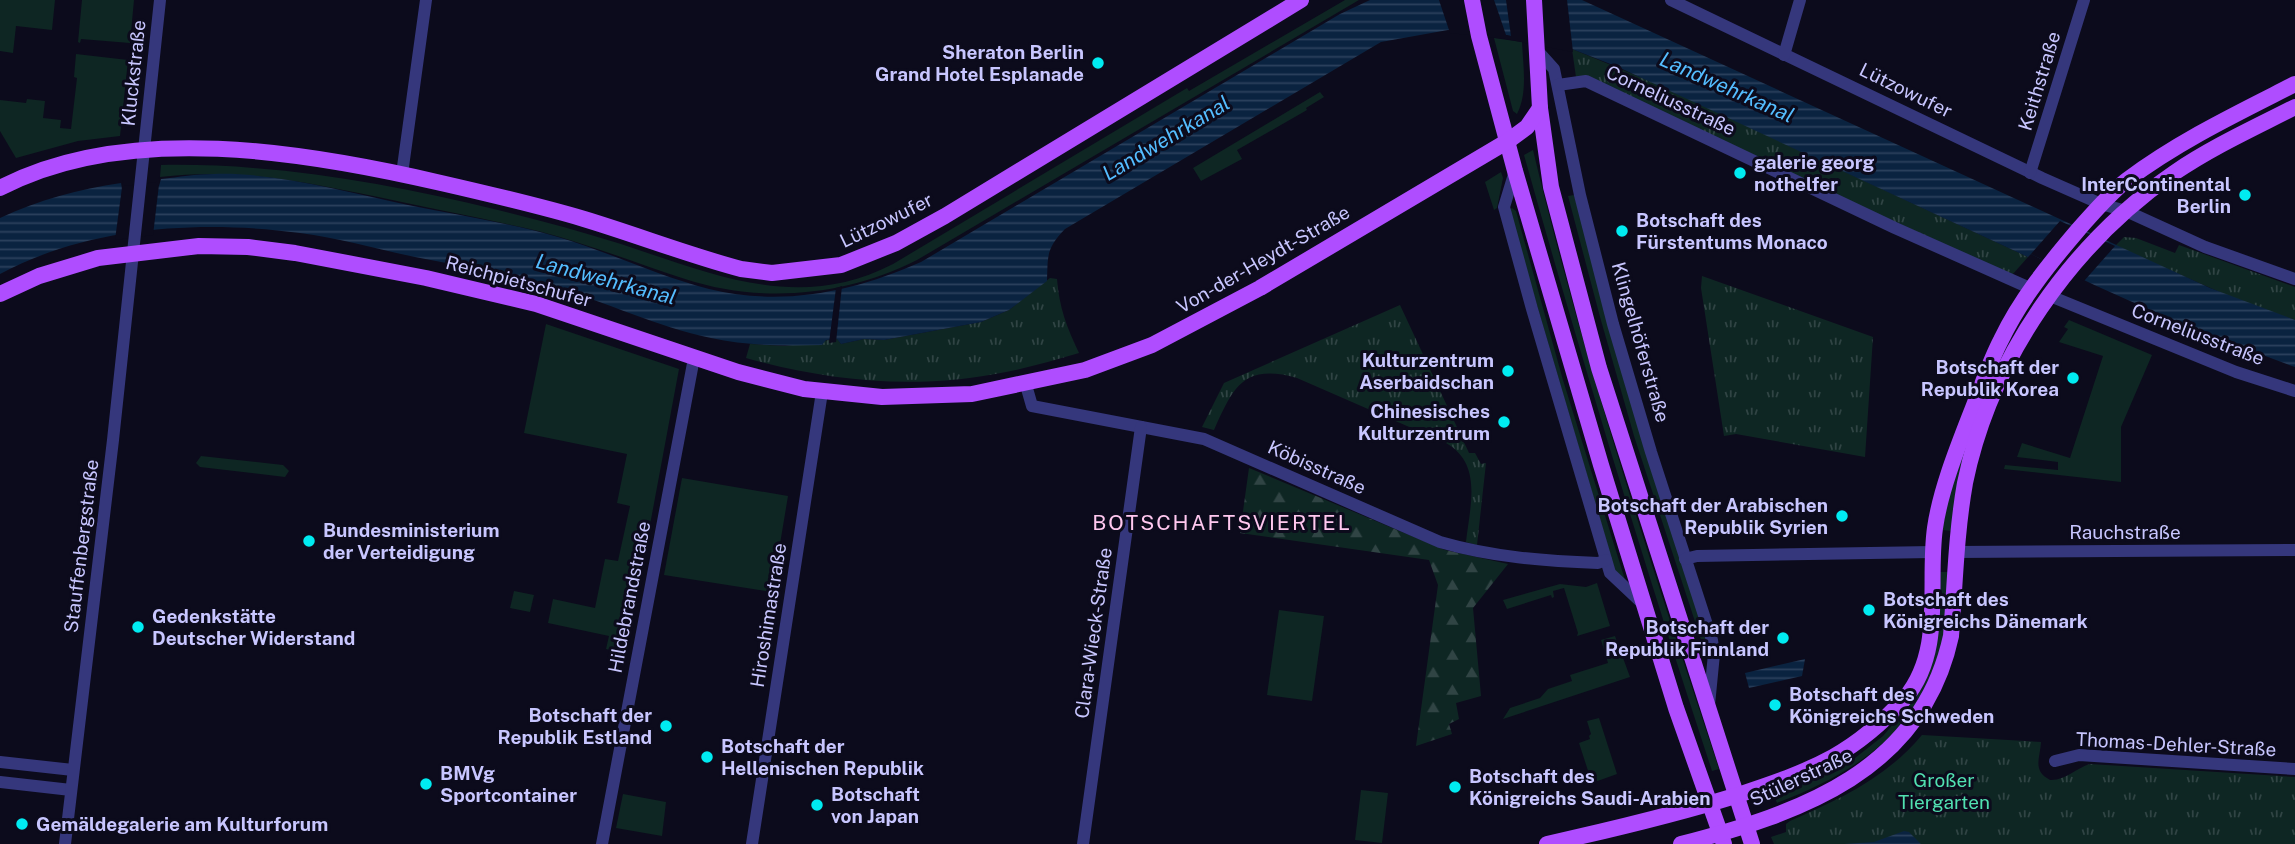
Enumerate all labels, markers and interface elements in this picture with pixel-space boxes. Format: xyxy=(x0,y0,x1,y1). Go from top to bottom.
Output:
street label: Kluckstraße xyxy=(116,19,150,127)
street label: Keithstraße xyxy=(2013,29,2065,133)
place label: Sheraton Berlin Grand Hotel Esplanade xyxy=(875,41,1084,85)
water label: Landwehrkanal xyxy=(1656,46,1798,128)
marker: Sheraton Berlin Grand Hotel Esplanade xyxy=(1090,55,1106,71)
street label: Lützowufer xyxy=(1856,58,1956,122)
street label: Corneliusstraße xyxy=(1603,60,1739,140)
water label: Landwehrkanal xyxy=(1098,90,1234,186)
place label: galerie georg nothelfer xyxy=(1754,151,1874,195)
marker: galerie georg nothelfer xyxy=(1732,165,1748,181)
place label: InterContinental Berlin xyxy=(2081,173,2231,217)
marker: InterContinental Berlin xyxy=(2237,187,2253,203)
street label: Lützowufer xyxy=(836,188,936,252)
street label: Von-der-Heydt-Straße xyxy=(1173,200,1353,318)
place label: Botschaft des Fürstentums Monaco xyxy=(1636,209,1828,253)
marker: Botschaft des Fürstentums Monaco xyxy=(1614,223,1630,239)
water label: Landwehrkanal xyxy=(533,248,679,310)
street label: Reichpietschufer xyxy=(444,251,594,311)
street label: Klingelhöferstraße xyxy=(1608,259,1674,425)
street label: Corneliusstraße xyxy=(2129,299,2267,369)
place label: Kulturzentrum Aserbaidschan xyxy=(1359,349,1494,393)
place label: Botschaft der Republik Korea xyxy=(1921,356,2059,400)
marker: Kulturzentrum Aserbaidschan xyxy=(1500,363,1516,379)
marker: Botschaft der Republik Korea xyxy=(2065,370,2081,386)
place label: Chinesisches Kulturzentrum xyxy=(1358,400,1490,444)
marker: Chinesisches Kulturzentrum xyxy=(1496,414,1512,430)
street label: Köbisstraße xyxy=(1265,436,1369,498)
street label: Stauffenbergstraße xyxy=(59,458,103,634)
place label: Botschaft der Arabischen Republik Syrien xyxy=(1598,494,1828,538)
marker: Botschaft der Arabischen Republik Syrien xyxy=(1834,508,1850,524)
district label: BOTSCHAFTSVIERTEL xyxy=(1092,510,1352,535)
place label: Bundesministerium der Verteidigung xyxy=(323,519,499,563)
street label: Hildebrandstraße xyxy=(603,519,655,675)
street label: Rauchstraße xyxy=(2069,521,2181,543)
marker: Bundesministerium der Verteidigung xyxy=(301,533,317,549)
street label: Hiroshimastraße xyxy=(746,541,790,689)
street label: Clara-Wieck-Straße xyxy=(1070,546,1116,720)
place label: Botschaft des Königreichs Dänemark xyxy=(1883,588,2088,632)
marker: Botschaft des Königreichs Dänemark xyxy=(1861,602,1877,618)
place label: Gedenkstätte Deutscher Widerstand xyxy=(152,605,355,649)
place label: Botschaft der Republik Finnland xyxy=(1605,616,1769,660)
marker: Gedenkstätte Deutscher Widerstand xyxy=(130,619,146,635)
marker: Botschaft der Republik Finnland xyxy=(1775,630,1791,646)
place label: Botschaft des Königreichs Schweden xyxy=(1789,683,1994,727)
marker: Botschaft des Königreichs Schweden xyxy=(1767,697,1783,713)
place label: Botschaft der Republik Estland xyxy=(498,704,652,748)
marker: Botschaft der Republik Estland xyxy=(658,718,674,734)
street label: Thomas-Dehler-Straße xyxy=(2075,728,2277,760)
place label: Botschaft der Hellenischen Republik xyxy=(721,735,924,779)
street label: Stülerstraße xyxy=(1746,744,1856,810)
marker: Botschaft der Hellenischen Republik xyxy=(699,749,715,765)
place label: BMVg Sportcontainer xyxy=(440,762,577,806)
place label: Botschaft des Königreichs Saudi-Arabien xyxy=(1469,765,1710,809)
park label: Großer Tiergarten xyxy=(1898,769,1990,813)
marker: BMVg Sportcontainer xyxy=(418,776,434,792)
marker: Botschaft des Königreichs Saudi-Arabien xyxy=(1447,779,1463,795)
place label: Botschaft von Japan xyxy=(831,783,920,827)
marker: Botschaft von Japan xyxy=(809,797,825,813)
place label: Gemäldegalerie am Kulturforum xyxy=(36,813,328,835)
marker: Gemäldegalerie am Kulturforum xyxy=(14,816,30,832)

